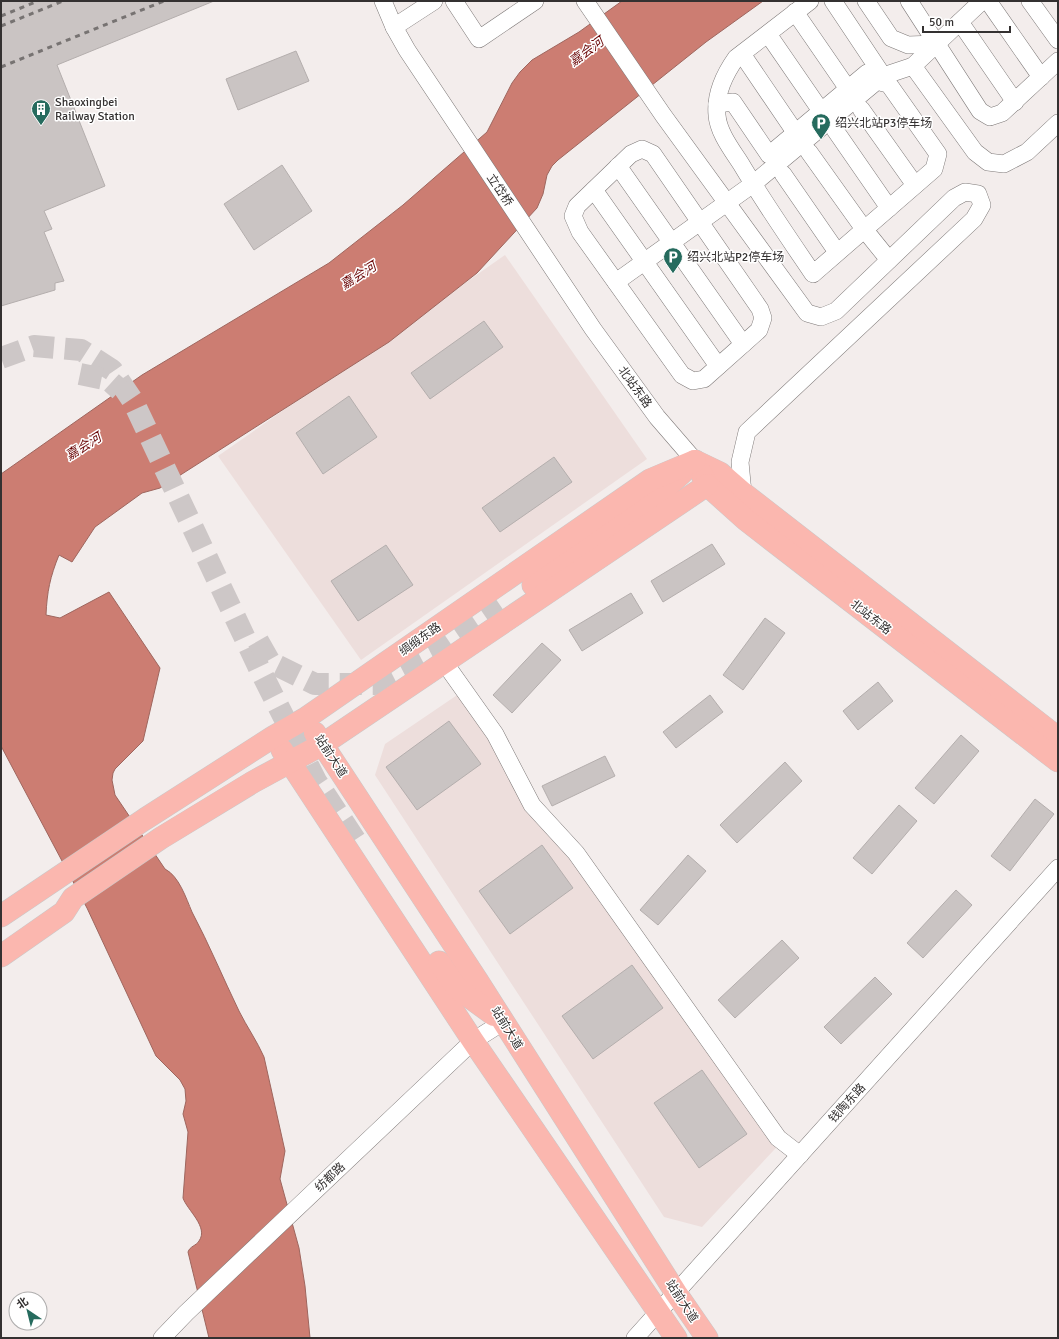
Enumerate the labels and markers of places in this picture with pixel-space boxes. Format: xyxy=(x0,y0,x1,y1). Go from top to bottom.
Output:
place label: Shaoxingbei Railway Station xyxy=(55,95,135,124)
building icon: Shaoxingbei Railway Station xyxy=(30,98,52,126)
parking icon: 绍兴北站P3停车场 xyxy=(810,112,832,140)
place label: 绍兴北站P3停车场 xyxy=(835,116,932,131)
parking icon: 绍兴北站P2停车场 xyxy=(662,246,684,274)
place label: 绍兴北站P2停车场 xyxy=(687,250,784,265)

